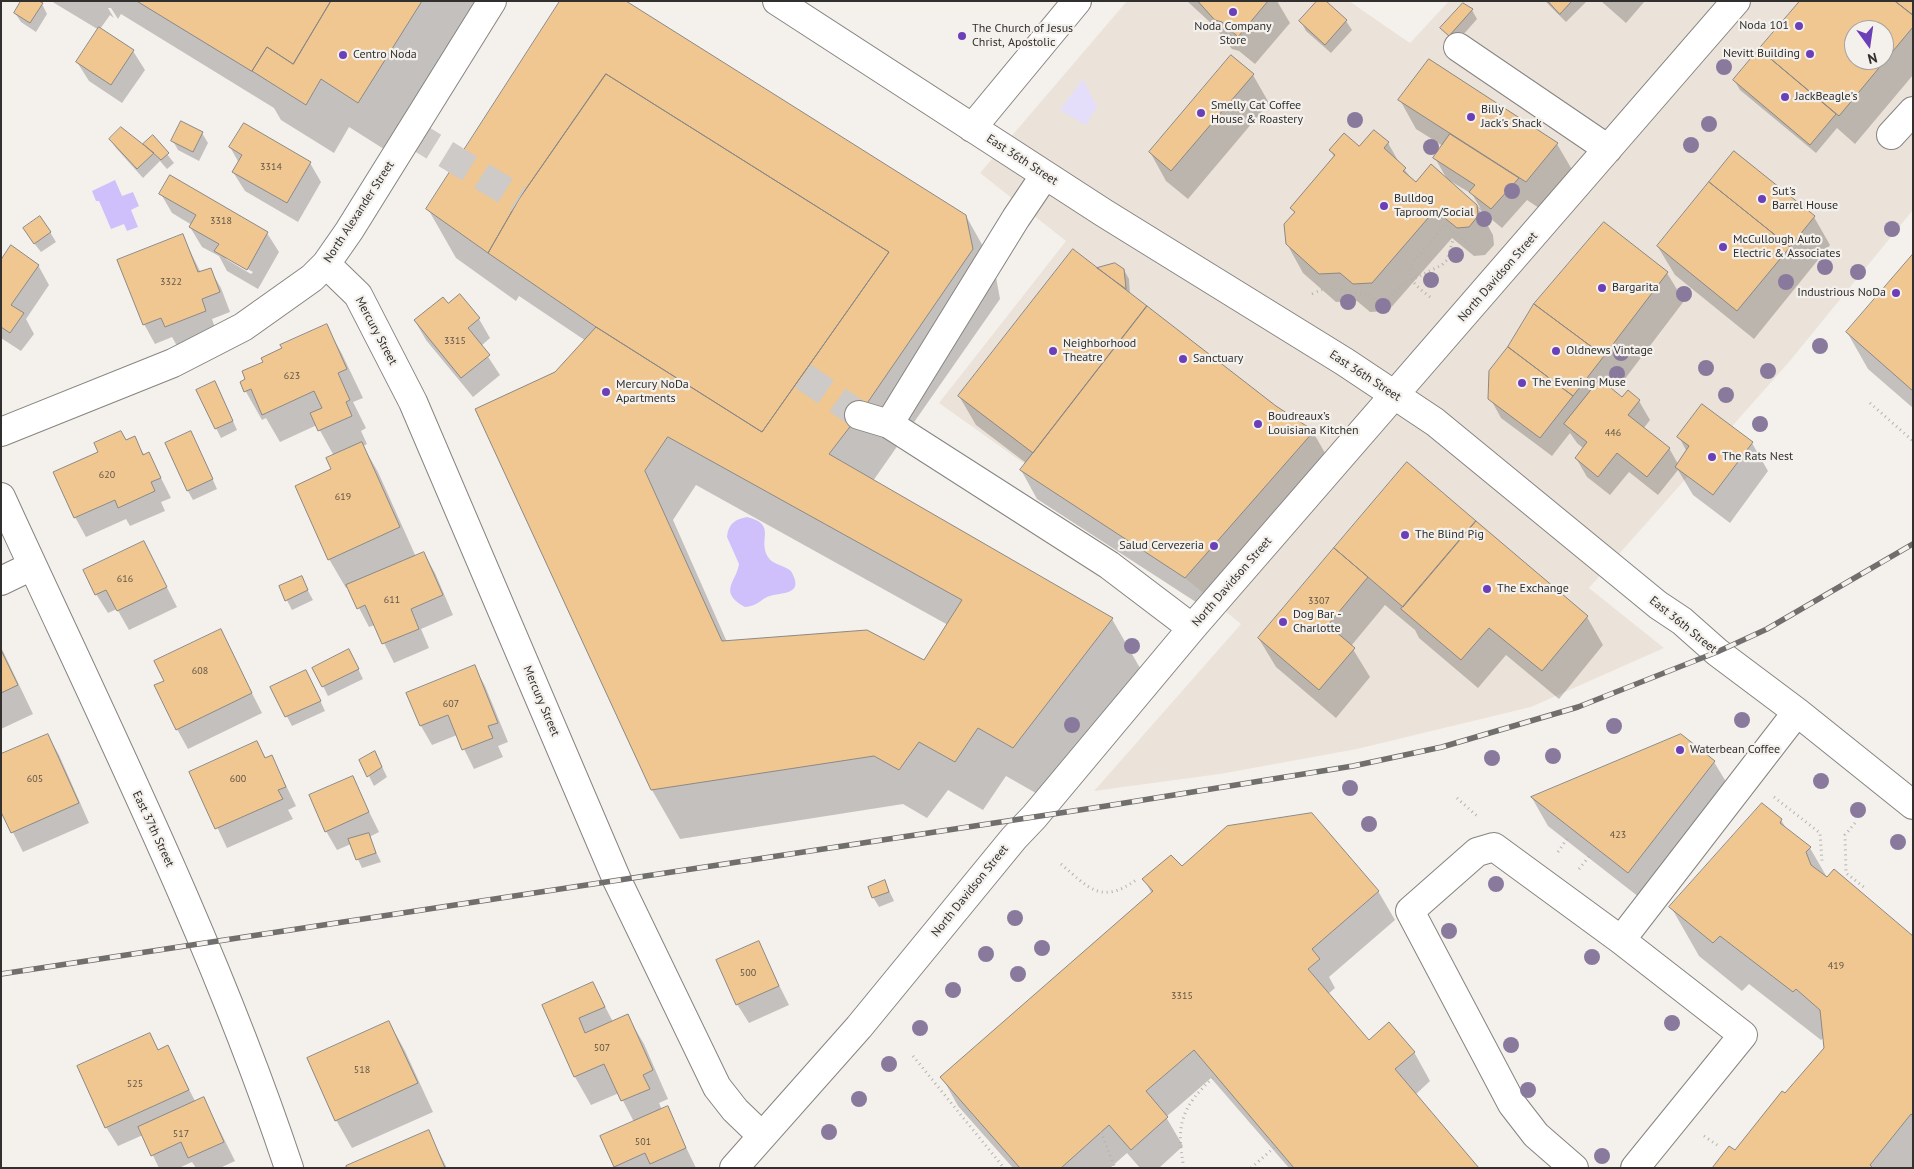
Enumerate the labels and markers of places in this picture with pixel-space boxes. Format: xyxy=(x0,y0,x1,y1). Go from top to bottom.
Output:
marker: Noda Company Store xyxy=(1227,6,1239,18)
place label: Noda 101 xyxy=(1739,19,1789,33)
place label: Noda Company Store xyxy=(1194,20,1272,48)
marker: Noda 101 xyxy=(1793,20,1805,32)
place label: The Church of Jesus Christ, Apostolic xyxy=(972,22,1073,50)
marker: The Church of Jesus Christ, Apostolic xyxy=(956,30,968,42)
place label: Nevitt Building xyxy=(1723,47,1800,61)
place label: Centro Noda xyxy=(353,48,417,62)
marker: Nevitt Building xyxy=(1804,48,1816,60)
marker: Centro Noda xyxy=(337,49,349,61)
place label: JackBeagle's xyxy=(1795,90,1857,104)
marker: JackBeagle's xyxy=(1779,91,1791,103)
place label: Smelly Cat Coffee House & Roastery xyxy=(1211,99,1303,127)
place label: Billy Jack's Shack xyxy=(1481,103,1542,131)
marker: Smelly Cat Coffee House & Roastery xyxy=(1195,107,1207,119)
marker: Billy Jack's Shack xyxy=(1465,111,1477,123)
place label: Sut's Barrel House xyxy=(1772,185,1838,213)
place label: Bulldog Taproom/Social xyxy=(1394,192,1474,220)
marker: Sut's Barrel House xyxy=(1756,193,1768,205)
marker: Bulldog Taproom/Social xyxy=(1378,200,1390,212)
place label: McCullough Auto Electric & Associates xyxy=(1733,233,1840,261)
marker: McCullough Auto Electric & Associates xyxy=(1717,241,1729,253)
place label: Bargarita xyxy=(1612,281,1659,295)
marker: Bargarita xyxy=(1596,282,1608,294)
place label: Industrious NoDa xyxy=(1797,286,1886,300)
marker: Industrious NoDa xyxy=(1890,287,1902,299)
place label: Neighborhood Theatre xyxy=(1063,337,1136,365)
place label: Oldnews Vintage xyxy=(1566,344,1653,358)
marker: Neighborhood Theatre xyxy=(1047,345,1059,357)
marker: Oldnews Vintage xyxy=(1550,345,1562,357)
place label: Sanctuary xyxy=(1193,352,1243,366)
marker: Sanctuary xyxy=(1177,353,1189,365)
place label: The Evening Muse xyxy=(1532,376,1626,390)
marker: The Evening Muse xyxy=(1516,377,1528,389)
place label: Mercury NoDa Apartments xyxy=(616,378,689,406)
marker: Mercury NoDa Apartments xyxy=(600,386,612,398)
place label: Boudreaux’s Louisiana Kitchen xyxy=(1268,410,1359,438)
marker: Boudreaux’s Louisiana Kitchen xyxy=(1252,418,1264,430)
place label: The Rats Nest xyxy=(1722,450,1793,464)
marker: The Rats Nest xyxy=(1706,451,1718,463)
place label: The Blind Pig xyxy=(1415,528,1484,542)
marker: The Blind Pig xyxy=(1399,529,1411,541)
place label: Salud Cervezeria xyxy=(1119,539,1204,553)
marker: Salud Cervezeria xyxy=(1208,540,1220,552)
place label: The Exchange xyxy=(1497,582,1569,596)
marker: The Exchange xyxy=(1481,583,1493,595)
place label: Dog Bar - Charlotte xyxy=(1293,608,1341,636)
marker: Dog Bar - Charlotte xyxy=(1277,616,1289,628)
place label: Waterbean Coffee xyxy=(1690,743,1780,757)
marker: Waterbean Coffee xyxy=(1674,744,1686,756)

